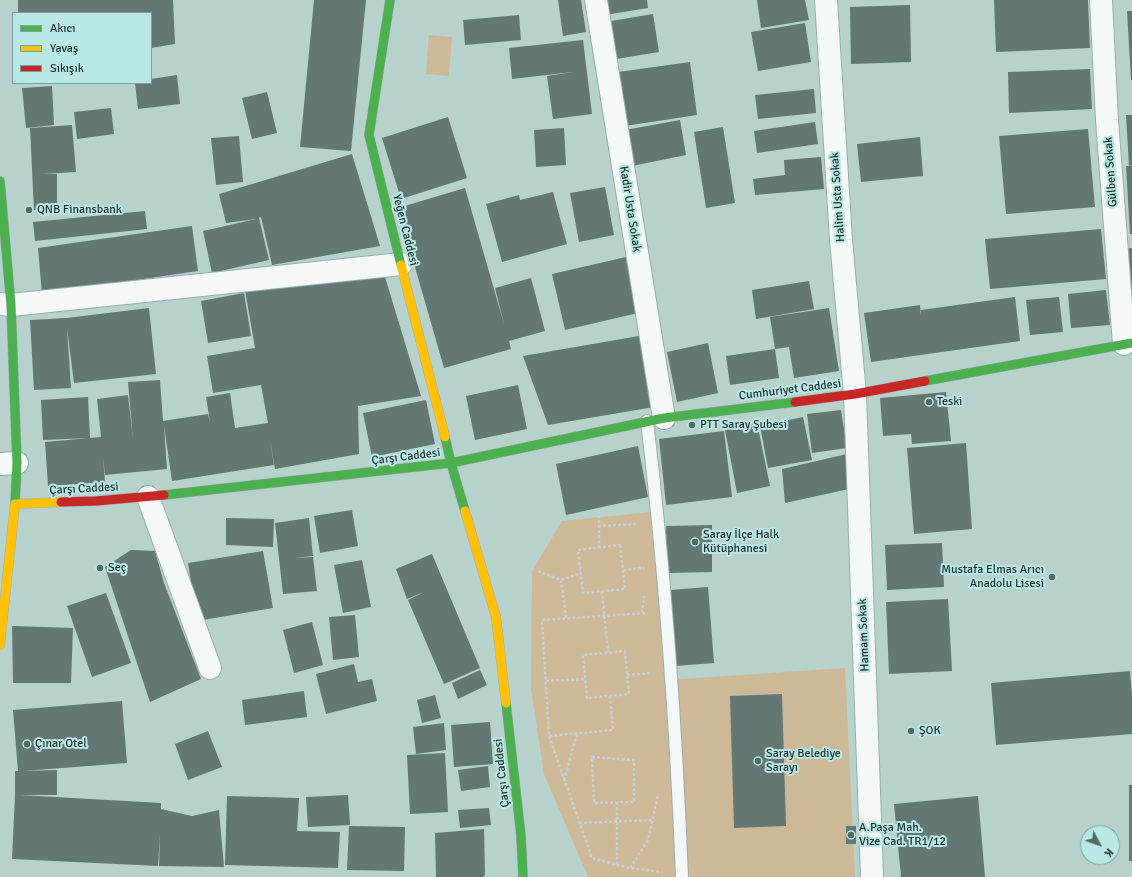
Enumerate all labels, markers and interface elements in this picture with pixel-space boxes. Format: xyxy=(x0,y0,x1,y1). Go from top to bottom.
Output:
legend xyxy=(12,12,152,84)
text: Akıcı xyxy=(50,21,76,36)
text: Yavaş xyxy=(50,41,78,56)
text: Sıkışık xyxy=(50,61,84,76)
street label: Gülben Sokak xyxy=(1101,136,1121,208)
street label: Halim Usta Sokak xyxy=(828,152,848,242)
street label: Kadir Usta Sokak xyxy=(616,165,644,253)
street label: Yeğen Caddesi xyxy=(389,193,421,267)
place label: QNB Finansbank xyxy=(37,203,122,217)
marker: QNB Finansbank xyxy=(24,205,34,215)
street label: Cumhuriyet Caddesi xyxy=(738,377,842,403)
place label: Teski xyxy=(937,395,962,409)
marker: Teski xyxy=(924,397,934,407)
place label: PTT Saray Şubesi xyxy=(700,418,787,432)
marker: PTT Saray Şubesi xyxy=(687,420,697,430)
street label: Çarşı Caddesi xyxy=(371,446,441,468)
street label: Çarşı Caddesi xyxy=(49,480,119,498)
place label: Saray İlçe Halk Kütüphanesi xyxy=(703,528,779,556)
marker: Saray İlçe Halk Kütüphanesi xyxy=(690,537,700,547)
place label: Seç xyxy=(108,561,126,575)
marker: Seç xyxy=(95,563,105,573)
place label: Mustafa Elmas Arıcı Anadolu Lisesi xyxy=(941,563,1044,591)
marker: Mustafa Elmas Arıcı Anadolu Lisesi xyxy=(1047,572,1057,582)
street label: Hamam Sokak xyxy=(856,598,872,672)
place label: ŞOK xyxy=(919,724,941,738)
marker: ŞOK xyxy=(906,726,916,736)
place label: Çınar Otel xyxy=(35,737,87,751)
street label: Çarşı Caddesi xyxy=(491,738,513,808)
marker: Çınar Otel xyxy=(22,739,32,749)
place label: Saray Belediye Sarayı xyxy=(766,747,841,775)
marker: Saray Belediye Sarayı xyxy=(753,756,763,766)
place label: A.Paşa Mah. Vize Cad. TR1/12 xyxy=(859,821,946,849)
north arrow xyxy=(1080,825,1120,865)
marker: A.Paşa Mah. Vize Cad. TR1/12 xyxy=(846,830,856,840)
text: K xyxy=(1102,846,1116,859)

